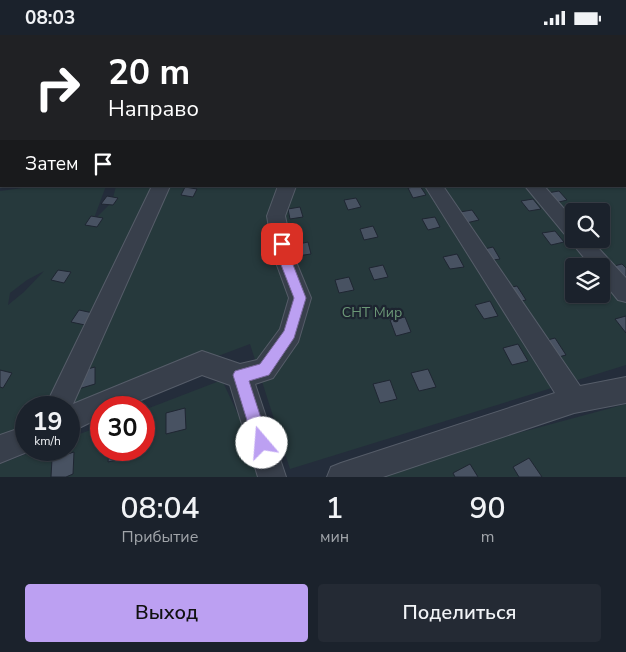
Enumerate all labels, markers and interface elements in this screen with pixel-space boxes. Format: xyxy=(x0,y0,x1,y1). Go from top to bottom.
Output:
text: 08:03 xyxy=(25,5,75,31)
text: 20 m xyxy=(108,49,190,96)
icon: right xyxy=(25,55,90,120)
text: Направо xyxy=(108,94,199,124)
icon: arrive xyxy=(89,150,117,178)
text: Затем xyxy=(25,151,79,177)
map controls xyxy=(565,203,610,303)
button: search xyxy=(565,203,610,248)
pin xyxy=(261,223,303,265)
icon: arrive xyxy=(268,230,296,258)
button: layers xyxy=(565,258,610,303)
park label: СНТ Мир xyxy=(342,303,402,322)
speed limit sign: 30 xyxy=(90,396,155,461)
text: 19 xyxy=(32,405,63,439)
position arrow xyxy=(235,416,287,468)
text: km/h xyxy=(34,433,61,449)
text: 08:04 xyxy=(120,488,200,529)
text: 1 xyxy=(326,488,344,529)
text: 90 xyxy=(470,488,506,529)
text: Прибытие xyxy=(122,526,198,548)
text: мин xyxy=(320,526,349,548)
text: m xyxy=(481,526,494,548)
button: Выход xyxy=(25,584,308,642)
button: Поделиться xyxy=(318,584,601,642)

